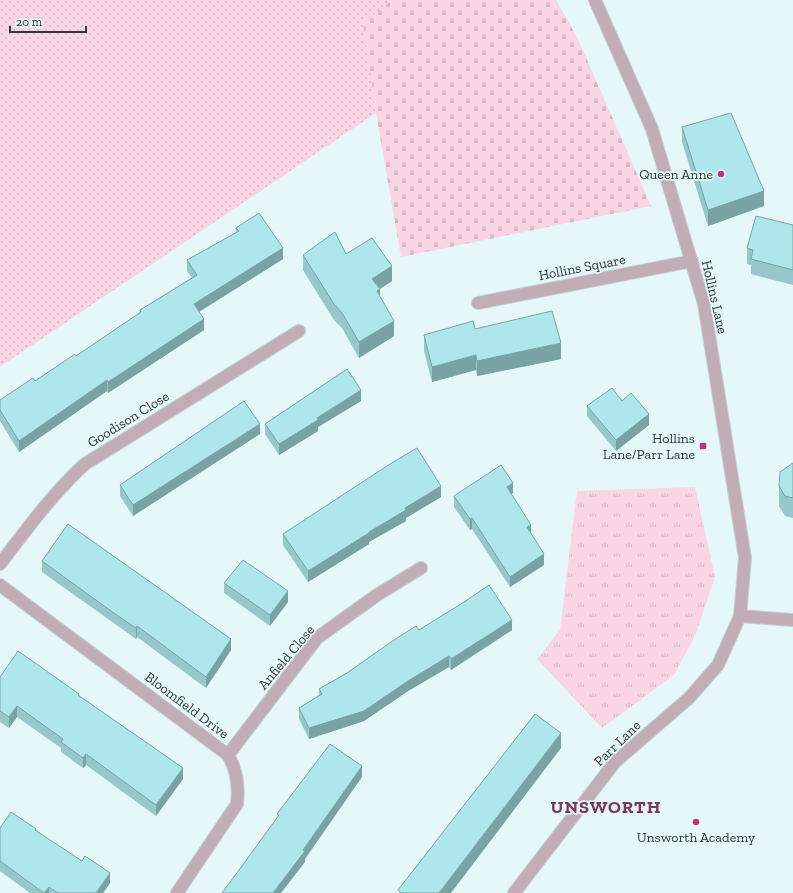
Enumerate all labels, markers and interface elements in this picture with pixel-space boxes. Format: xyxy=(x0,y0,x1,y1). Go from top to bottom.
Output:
scale bar xyxy=(10,8,86,34)
text: 20 m xyxy=(16,15,43,29)
place label: Queen Anne xyxy=(639,166,713,183)
marker: Queen Anne xyxy=(716,169,726,179)
street label: Hollins Square xyxy=(537,251,627,284)
street label: Hollins Lane xyxy=(698,259,731,336)
street label: Goodison Close xyxy=(84,387,172,451)
place label: Hollins Lane/Parr Lane xyxy=(603,430,695,463)
marker: Hollins Lane/Parr Lane xyxy=(698,441,708,451)
street label: Anfield Close xyxy=(255,621,319,693)
street label: Bloomfield Drive xyxy=(141,668,232,743)
street label: Parr Lane xyxy=(590,717,645,770)
district label: UNSWORTH xyxy=(550,796,662,818)
marker: Unsworth Academy xyxy=(691,817,701,827)
place label: Unsworth Academy xyxy=(637,829,756,846)

